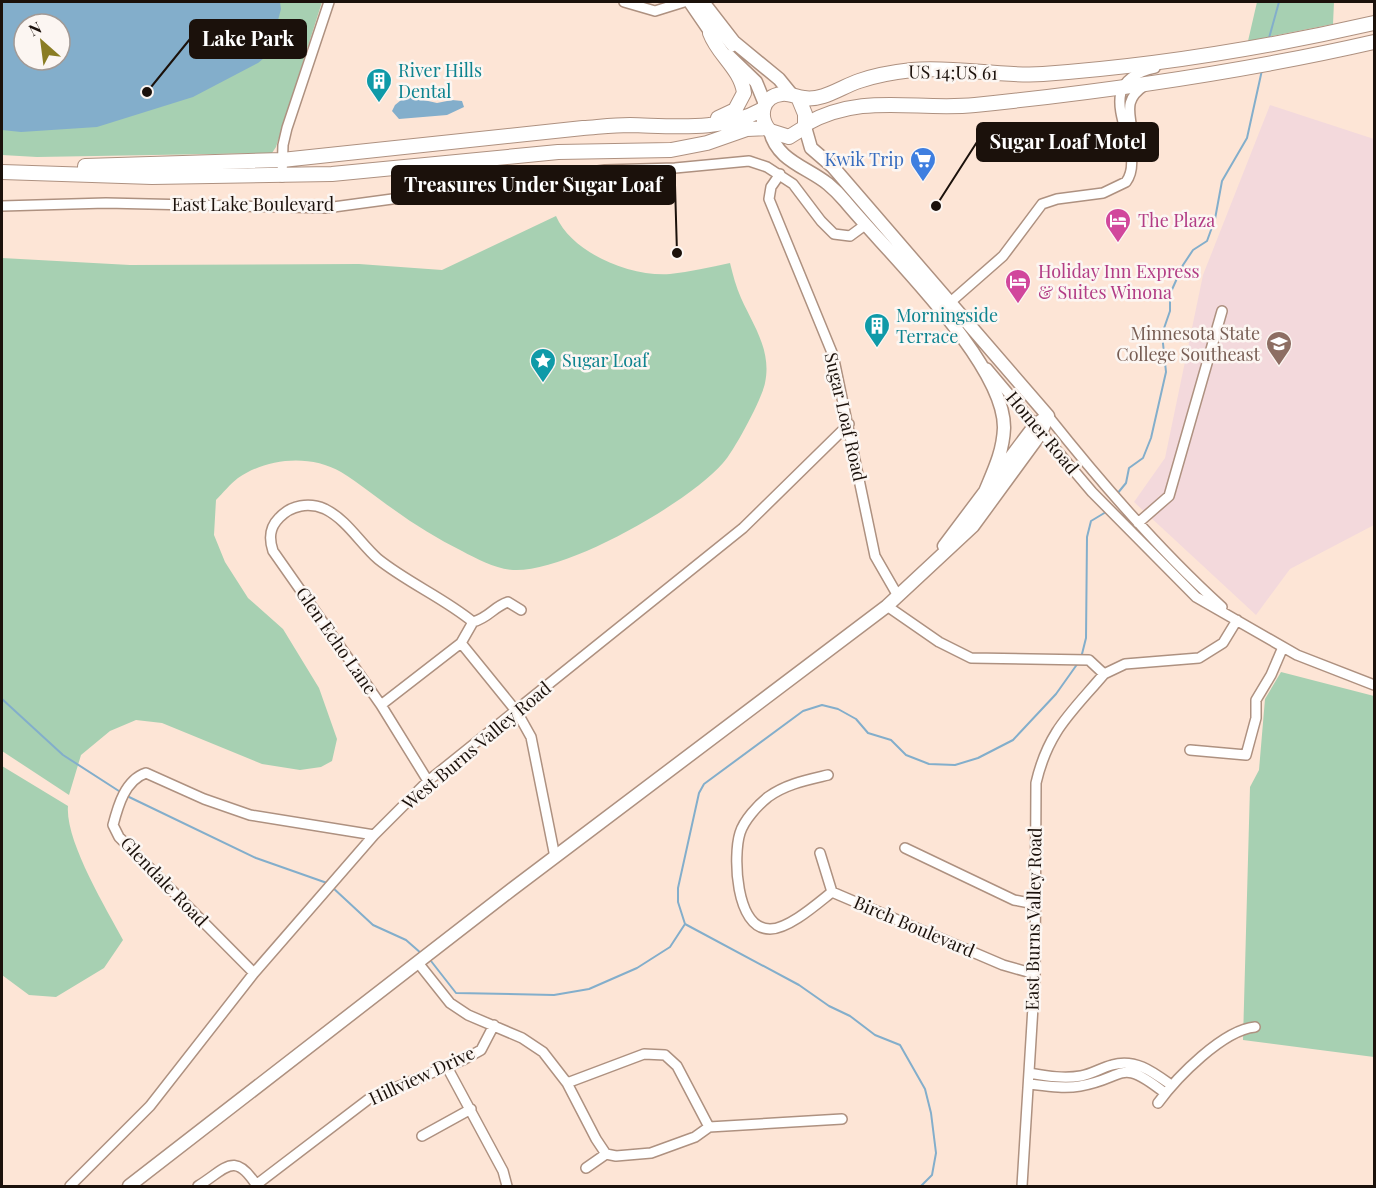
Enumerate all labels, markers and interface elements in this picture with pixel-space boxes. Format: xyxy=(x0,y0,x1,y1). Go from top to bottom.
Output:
north arrow xyxy=(12,12,72,72)
text: N xyxy=(25,16,45,40)
callout: Lake Park xyxy=(190,20,306,58)
text: Lake Park xyxy=(202,24,294,51)
place label: River Hills Dental xyxy=(398,58,482,103)
street label: US 14;US 61 xyxy=(908,59,998,85)
building icon: River Hills Dental xyxy=(364,66,394,104)
callout: Sugar Loaf Motel xyxy=(977,123,1158,161)
text: Sugar Loaf Motel xyxy=(990,127,1146,154)
supermarket icon: Kwik Trip xyxy=(908,145,938,183)
place label: Kwik Trip xyxy=(824,147,904,171)
callout: Treasures Under Sugar Loaf xyxy=(392,166,675,204)
text: Treasures Under Sugar Loaf xyxy=(404,170,664,197)
street label: East Lake Boulevard xyxy=(172,192,335,216)
hotel icon: The Plaza xyxy=(1103,206,1133,244)
place label: The Plaza xyxy=(1138,208,1215,232)
place label: Holiday Inn Express & Suites Winona xyxy=(1038,259,1200,304)
hotel icon: Holiday Inn Express & Suites Winona xyxy=(1003,267,1033,305)
place label: Morningside Terrace xyxy=(896,303,998,348)
building icon: Morningside Terrace xyxy=(862,311,892,349)
place label: Minnesota State College Southeast xyxy=(1116,321,1261,366)
school or university icon: Minnesota State College Southeast xyxy=(1264,329,1294,367)
place icon: Sugar Loaf xyxy=(528,346,558,384)
place label: Sugar Loaf xyxy=(562,348,650,372)
street label: Sugar Loaf Road xyxy=(820,350,873,484)
street label: Homer Road xyxy=(1001,386,1085,479)
street label: Glen Echo Lane xyxy=(291,582,383,699)
street label: West Burns Valley Road xyxy=(396,675,556,815)
street label: East Burns Valley Road xyxy=(1019,827,1047,1011)
street label: Glendale Road xyxy=(116,831,214,932)
street label: Birch Boulevard xyxy=(850,890,979,963)
street label: Hillview Drive xyxy=(365,1040,478,1110)

